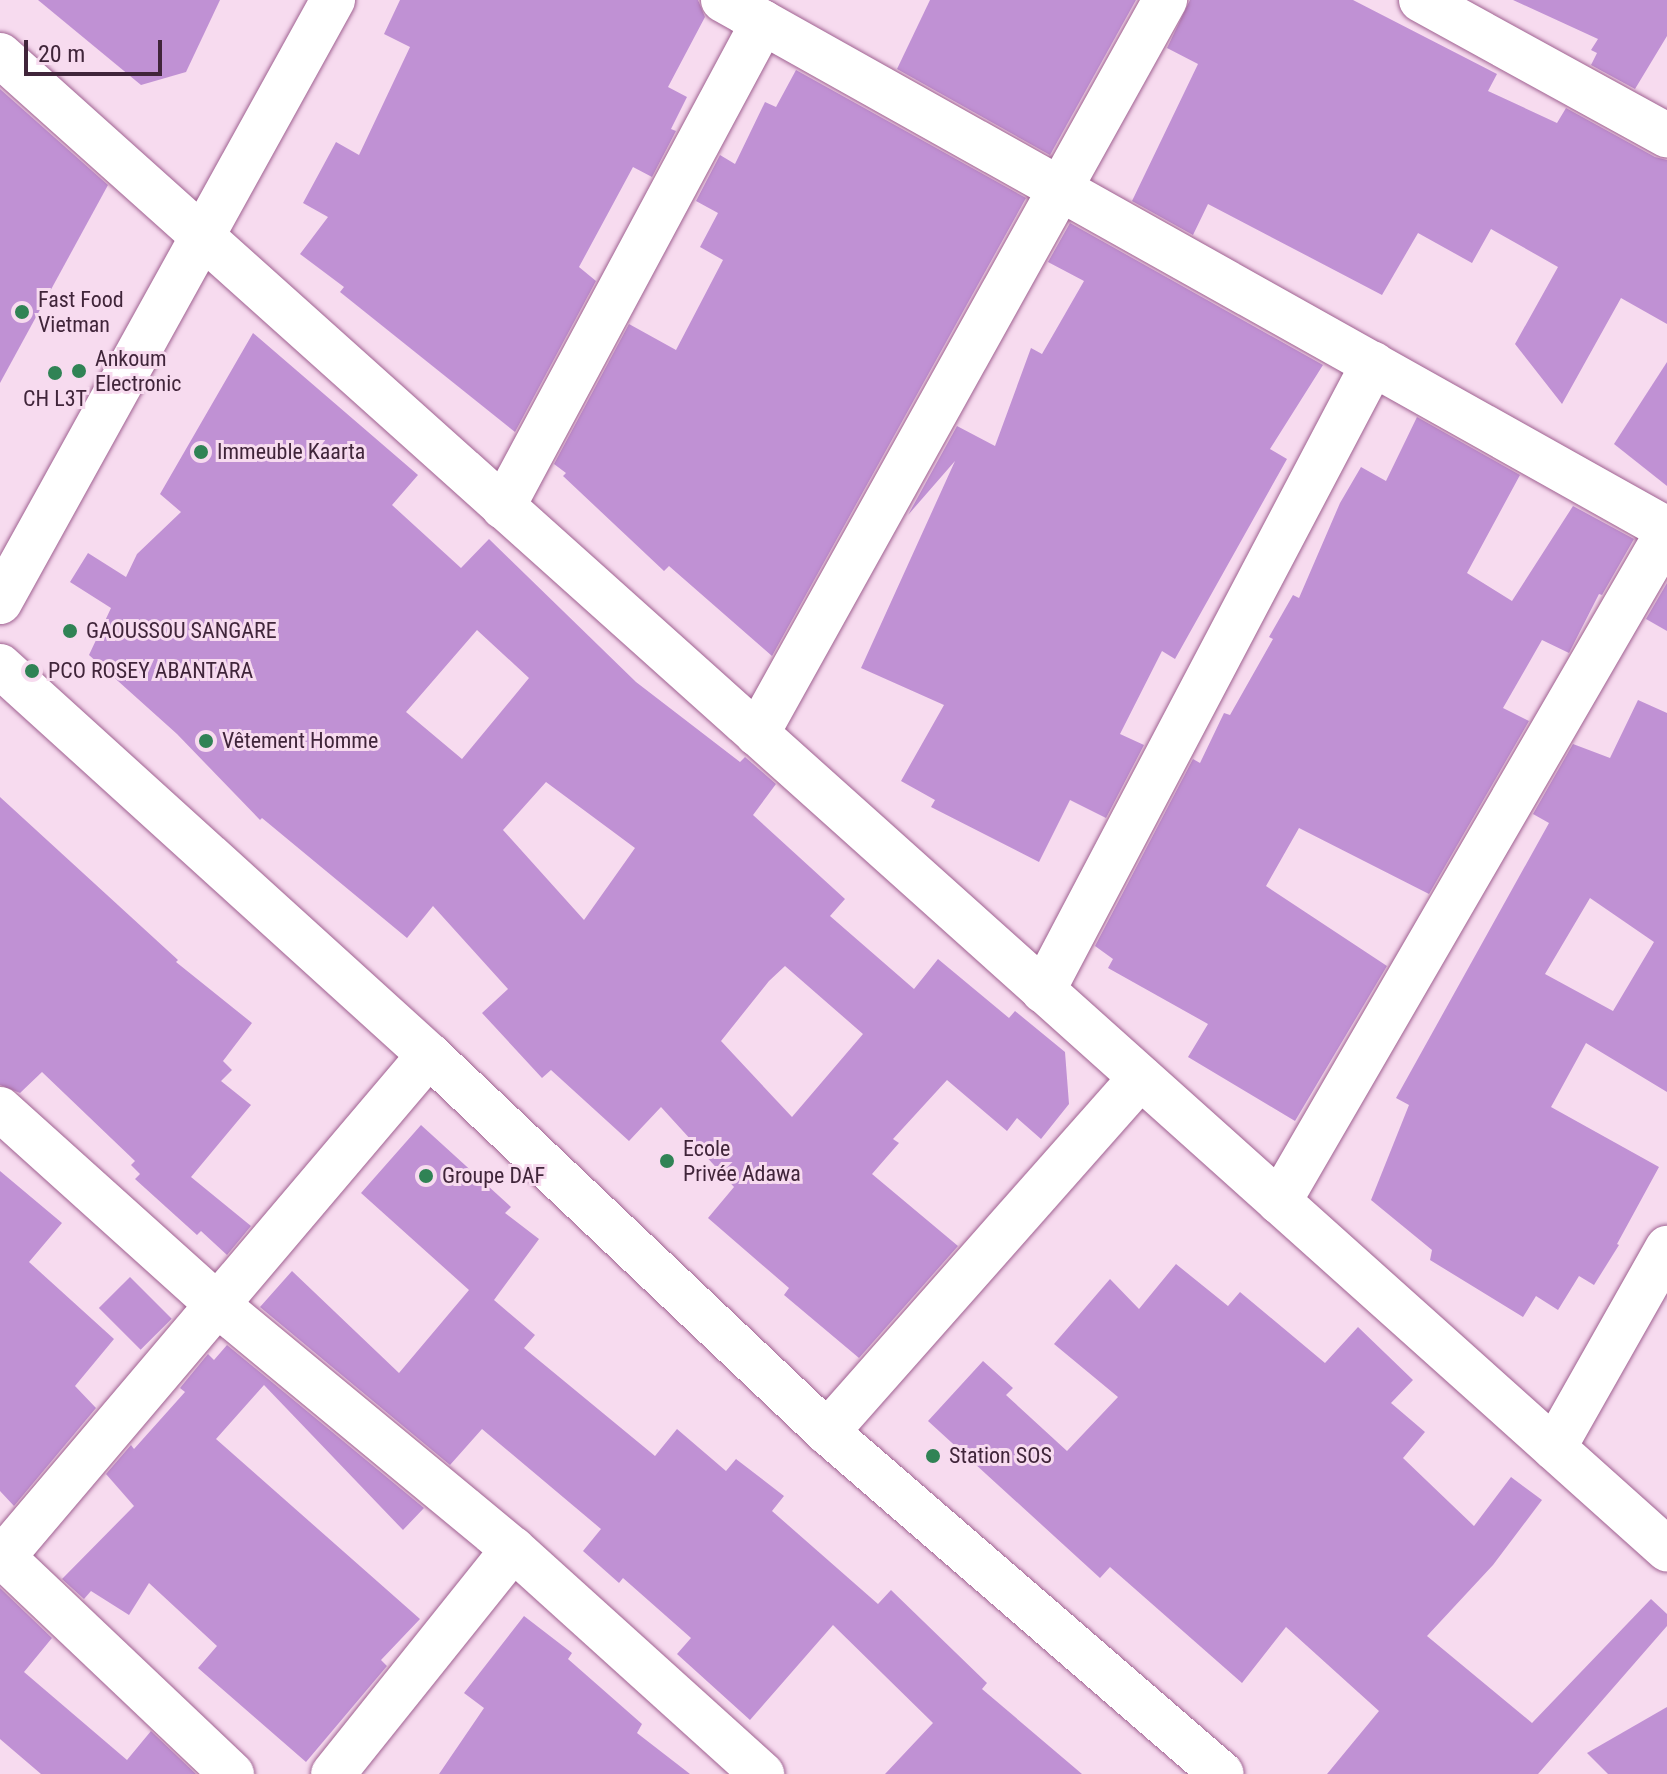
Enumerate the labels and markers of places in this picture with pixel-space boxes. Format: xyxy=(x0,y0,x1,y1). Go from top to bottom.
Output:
place label: Fast Food Vietman xyxy=(38,286,124,338)
marker: Fast Food Vietman xyxy=(13,303,31,321)
place label: Ankoum Electronic xyxy=(95,345,181,396)
marker: Ankoum Electronic xyxy=(70,362,88,380)
marker: CH L3T xyxy=(46,364,64,382)
place label: CH L3T xyxy=(23,386,87,412)
place label: Immeuble Kaarta xyxy=(217,439,365,465)
marker: Immeuble Kaarta xyxy=(192,443,210,461)
place label: GAOUSSOU SANGARE xyxy=(86,618,277,644)
marker: GAOUSSOU SANGARE xyxy=(61,622,79,640)
place label: PCO ROSEY ABANTARA xyxy=(48,658,253,684)
marker: PCO ROSEY ABANTARA xyxy=(23,662,41,680)
place label: Vêtement Homme xyxy=(222,728,378,754)
marker: Vêtement Homme xyxy=(197,732,215,750)
place label: Ecole Privée Adawa xyxy=(683,1135,801,1186)
marker: Ecole Privée Adawa xyxy=(658,1152,676,1170)
place label: Groupe DAF xyxy=(442,1163,545,1189)
marker: Groupe DAF xyxy=(417,1167,435,1185)
place label: Station SOS xyxy=(949,1443,1052,1469)
marker: Station SOS xyxy=(924,1447,942,1465)

